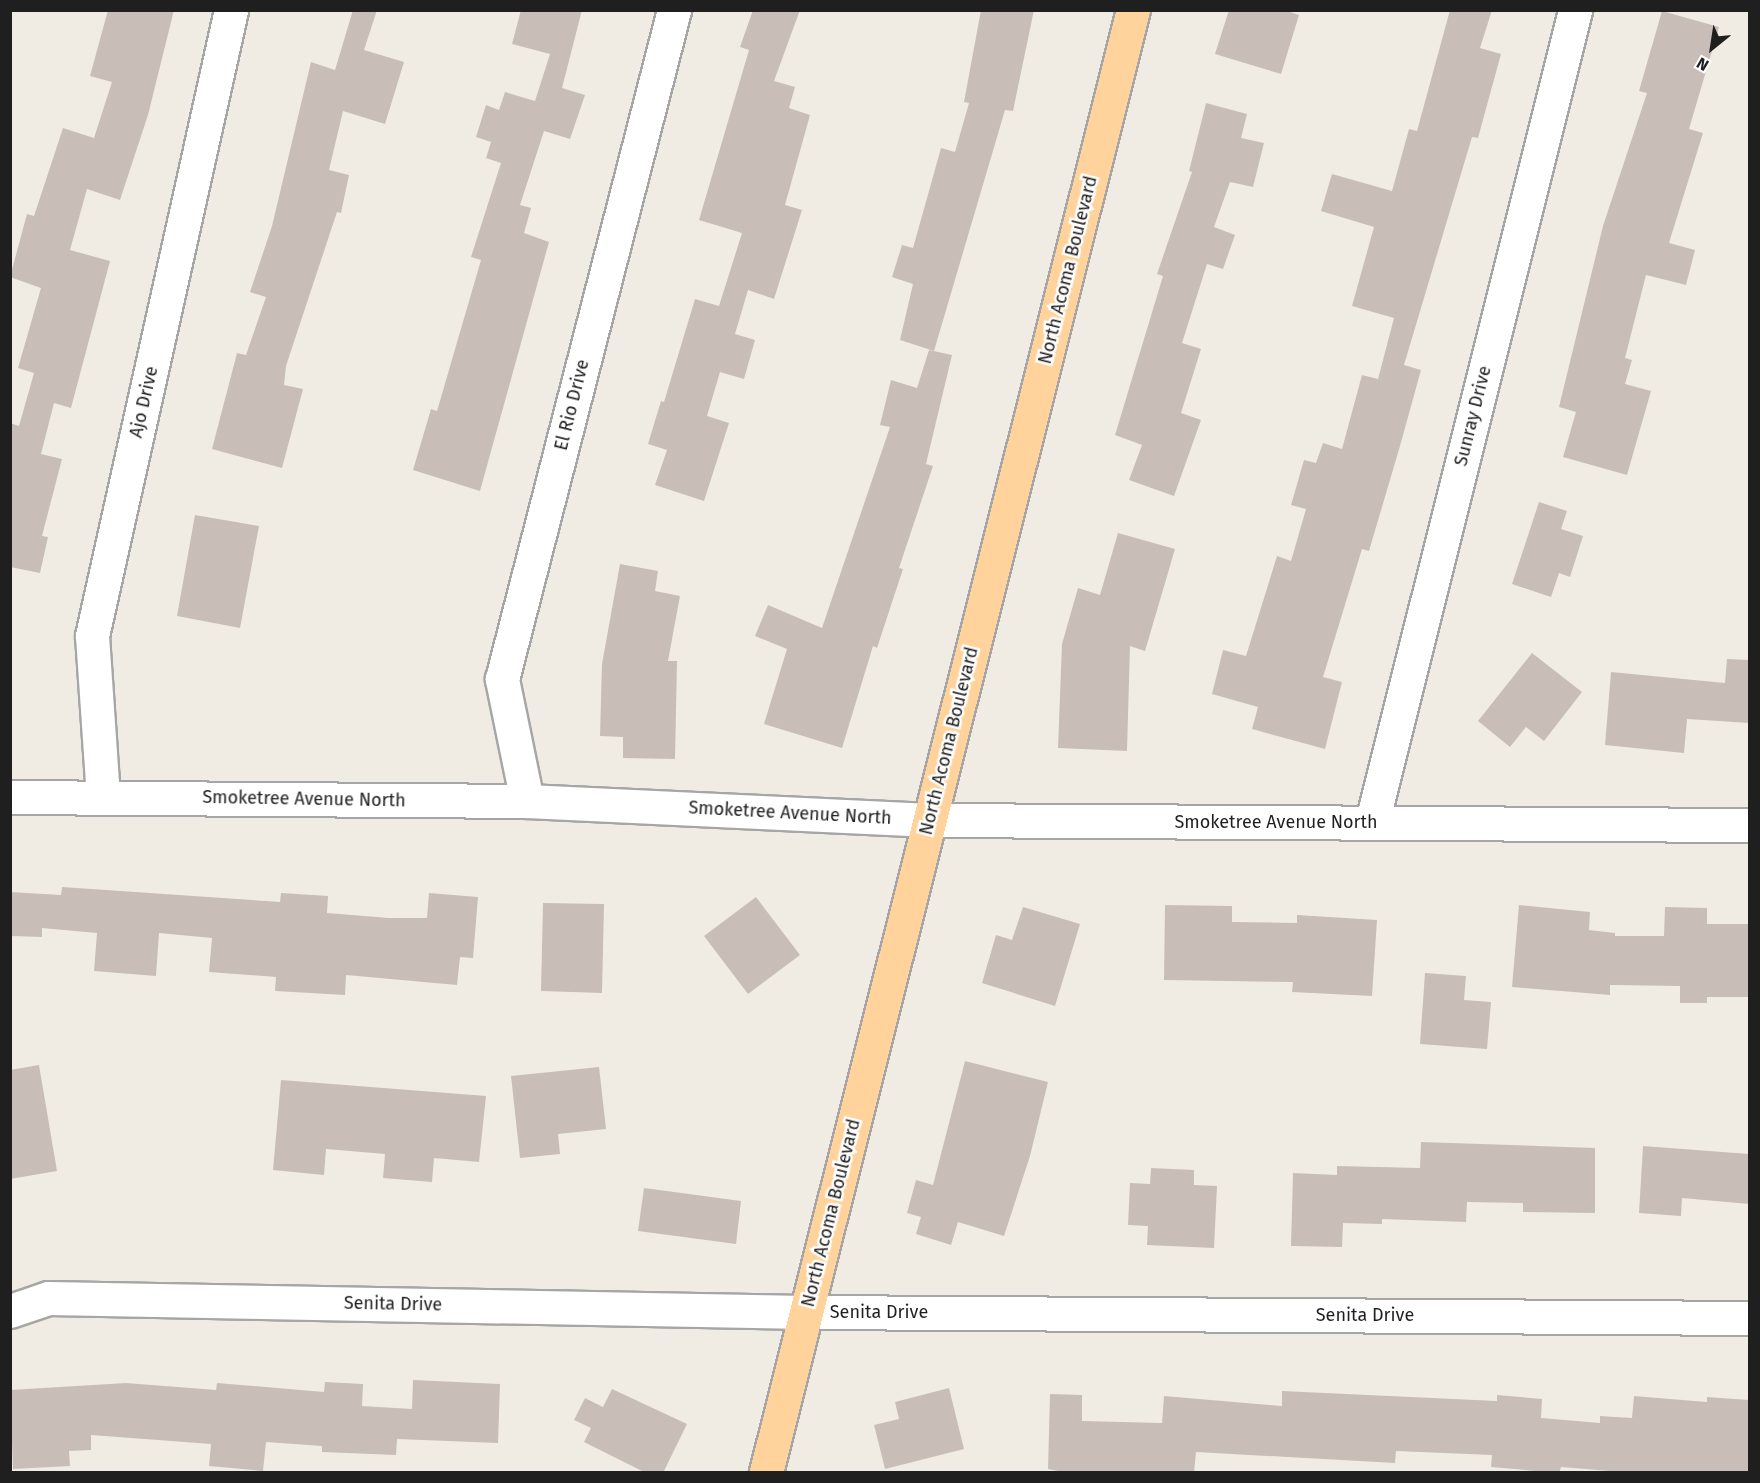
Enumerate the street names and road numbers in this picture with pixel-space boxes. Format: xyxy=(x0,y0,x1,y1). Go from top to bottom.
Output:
street label: North Acoma Boulevard xyxy=(1034,174,1102,366)
street label: El Rio Drive xyxy=(550,357,594,453)
street label: Ajo Drive xyxy=(125,364,163,440)
street label: Sunray Drive xyxy=(1450,364,1496,468)
street label: North Acoma Boulevard xyxy=(915,645,983,837)
street label: Smoketree Avenue North xyxy=(202,786,406,812)
street label: Smoketree Avenue North xyxy=(688,797,892,829)
street label: Smoketree Avenue North xyxy=(1174,811,1378,833)
street label: North Acoma Boulevard xyxy=(797,1117,865,1309)
street label: Senita Drive xyxy=(344,1292,442,1316)
street label: Senita Drive xyxy=(830,1301,928,1323)
street label: Senita Drive xyxy=(1316,1304,1414,1326)

